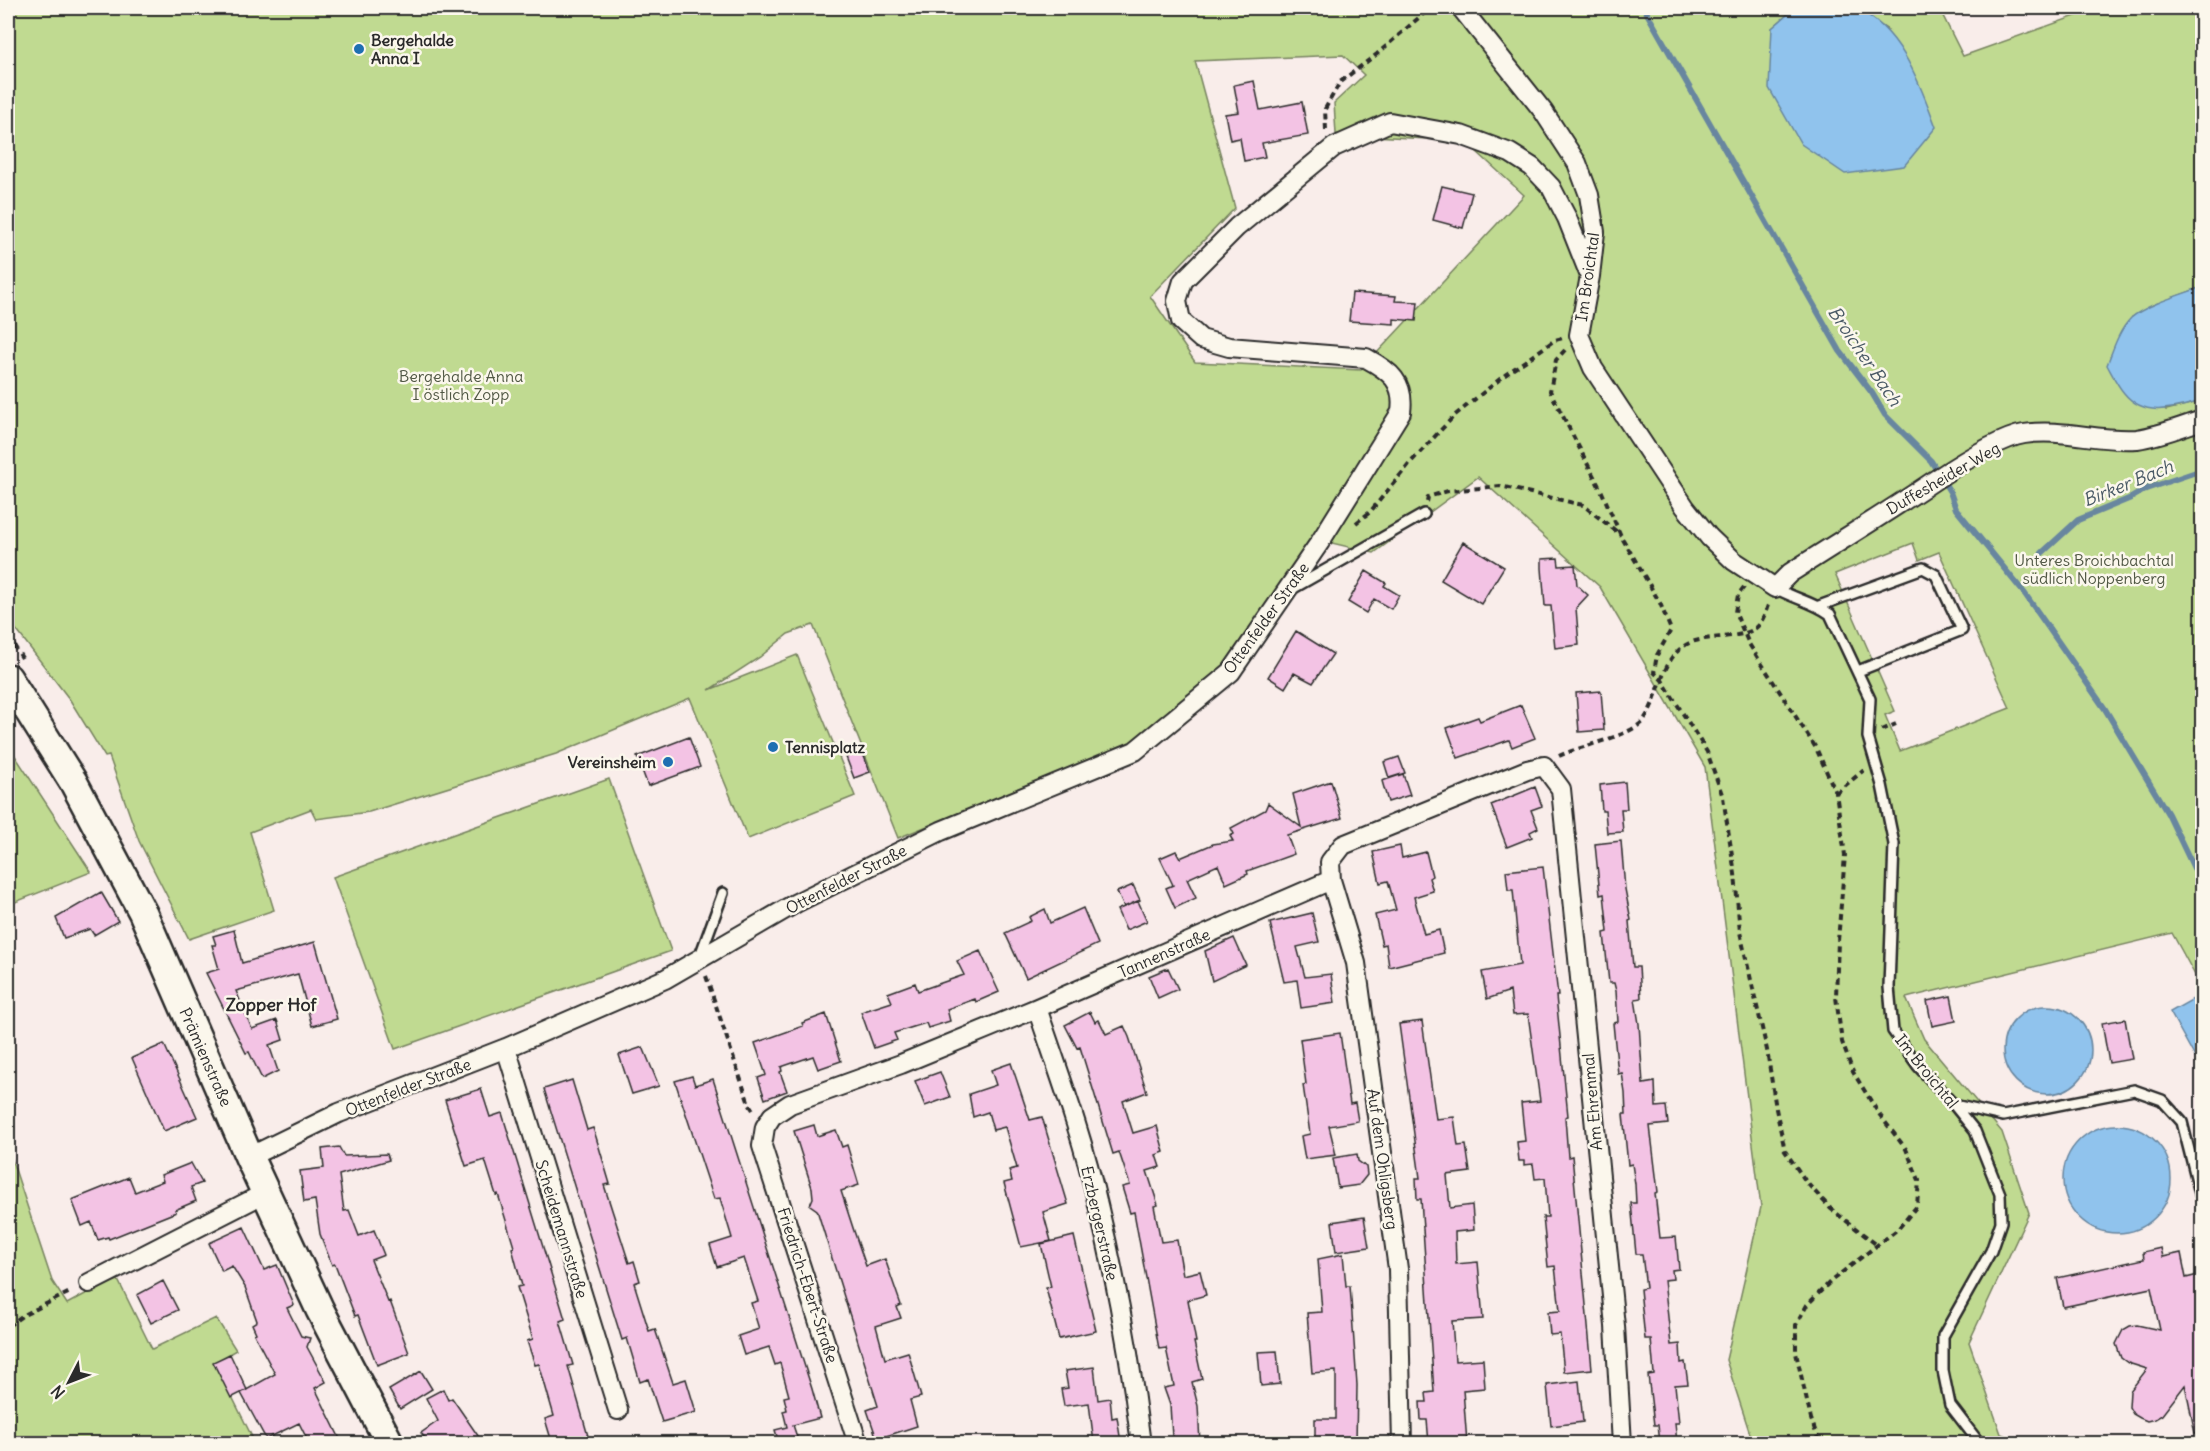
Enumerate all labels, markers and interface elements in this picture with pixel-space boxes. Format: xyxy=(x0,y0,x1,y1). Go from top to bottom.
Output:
place label: Bergehalde Anna I xyxy=(371,30,454,68)
marker: Bergehalde Anna I xyxy=(352,42,366,56)
street label: Im Broichtal xyxy=(1571,231,1603,323)
water label: Broicher Bach xyxy=(1823,302,1907,411)
park label: Bergehalde Anna I östlich Zopp xyxy=(399,366,523,404)
street label: Duffesheider Weg xyxy=(1883,437,2003,519)
water label: Birker Bach xyxy=(2080,454,2177,511)
park label: Unteres Broichbachtal südlich Noppenberg xyxy=(2014,550,2174,588)
street label: Ottenfelder Straße xyxy=(1219,558,1313,678)
place label: Tennisplatz xyxy=(785,737,865,758)
marker: Tennisplatz xyxy=(766,740,780,754)
place label: Vereinsheim xyxy=(568,752,656,772)
marker: Vereinsheim xyxy=(661,755,675,769)
street label: Ottenfelder Straße xyxy=(782,840,910,918)
street label: Tannenstraße xyxy=(1115,924,1213,982)
district label: Zopper Hof xyxy=(226,993,317,1016)
street label: Prämienstraße xyxy=(175,1004,237,1110)
street label: Im Broichtal xyxy=(1891,1030,1963,1112)
street label: Am Ehrenmal xyxy=(1578,1053,1606,1151)
street label: Ottenfelder Straße xyxy=(342,1054,474,1120)
street label: Auf dem Ohligsberg xyxy=(1363,1087,1403,1231)
street label: Scheidemannstraße xyxy=(531,1157,593,1301)
street label: Erzbergerstraße xyxy=(1077,1164,1123,1282)
street label: Friedrich-Ebert-Straße xyxy=(773,1205,843,1365)
north arrow xyxy=(39,1352,99,1412)
text: N xyxy=(47,1381,69,1403)

